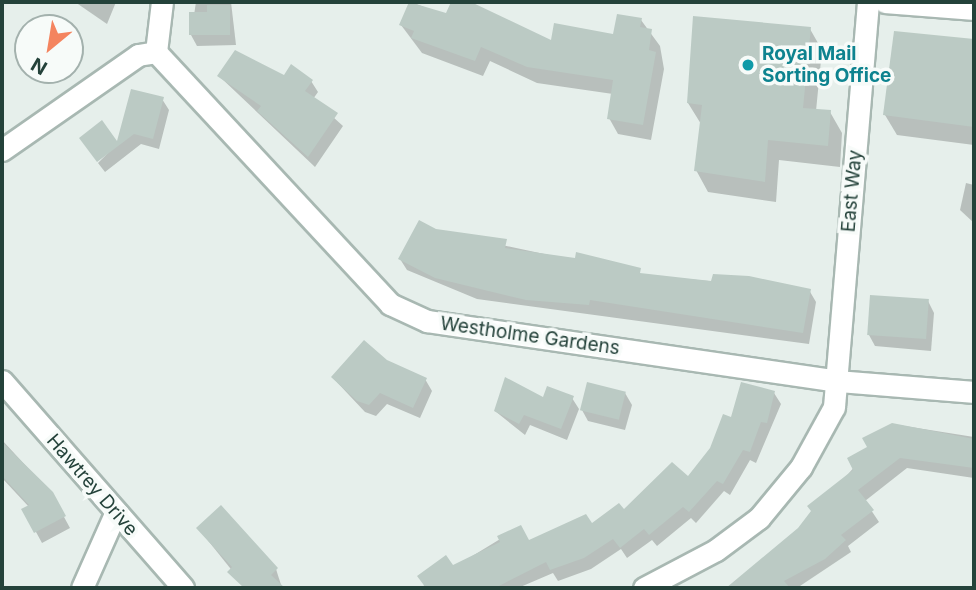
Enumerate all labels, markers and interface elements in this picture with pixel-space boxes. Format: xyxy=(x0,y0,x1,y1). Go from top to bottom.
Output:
north arrow xyxy=(14,14,84,84)
place label: Royal Mail Sorting Office xyxy=(762,43,891,87)
text: N xyxy=(27,52,51,79)
marker: Royal Mail Sorting Office xyxy=(740,57,756,73)
street label: East Way xyxy=(837,149,867,233)
street label: Westholme Gardens xyxy=(439,312,621,360)
street label: Hawtrey Drive xyxy=(42,429,142,541)

